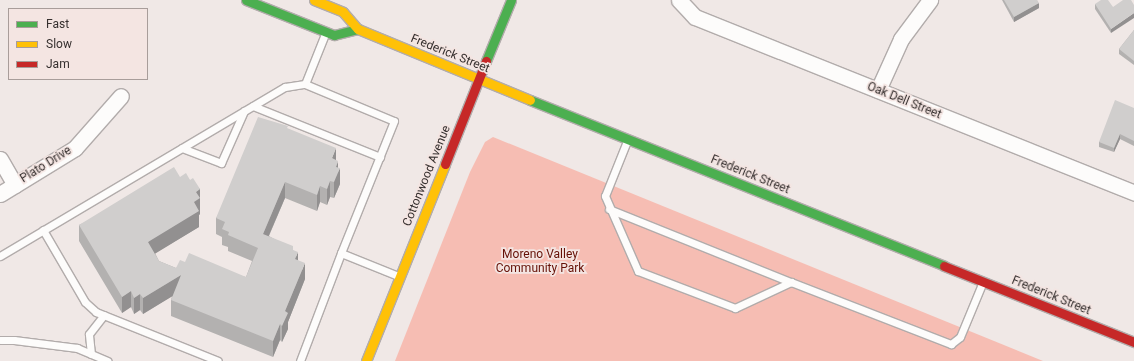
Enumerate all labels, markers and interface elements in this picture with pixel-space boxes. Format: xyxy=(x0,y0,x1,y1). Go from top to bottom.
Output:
legend xyxy=(8,8,148,80)
text: Fast xyxy=(46,17,69,31)
street label: Frederick Street xyxy=(408,32,492,76)
text: Slow xyxy=(46,37,72,51)
text: Jam xyxy=(46,57,70,71)
street label: Oak Dell Street xyxy=(865,80,943,122)
street label: Cottonwood Avenue xyxy=(400,123,454,229)
street label: Plato Drive xyxy=(18,144,74,186)
street label: Frederick Street xyxy=(708,153,792,197)
park label: Moreno Valley Community Park xyxy=(496,248,584,276)
street label: Frederick Street xyxy=(1009,274,1093,318)

